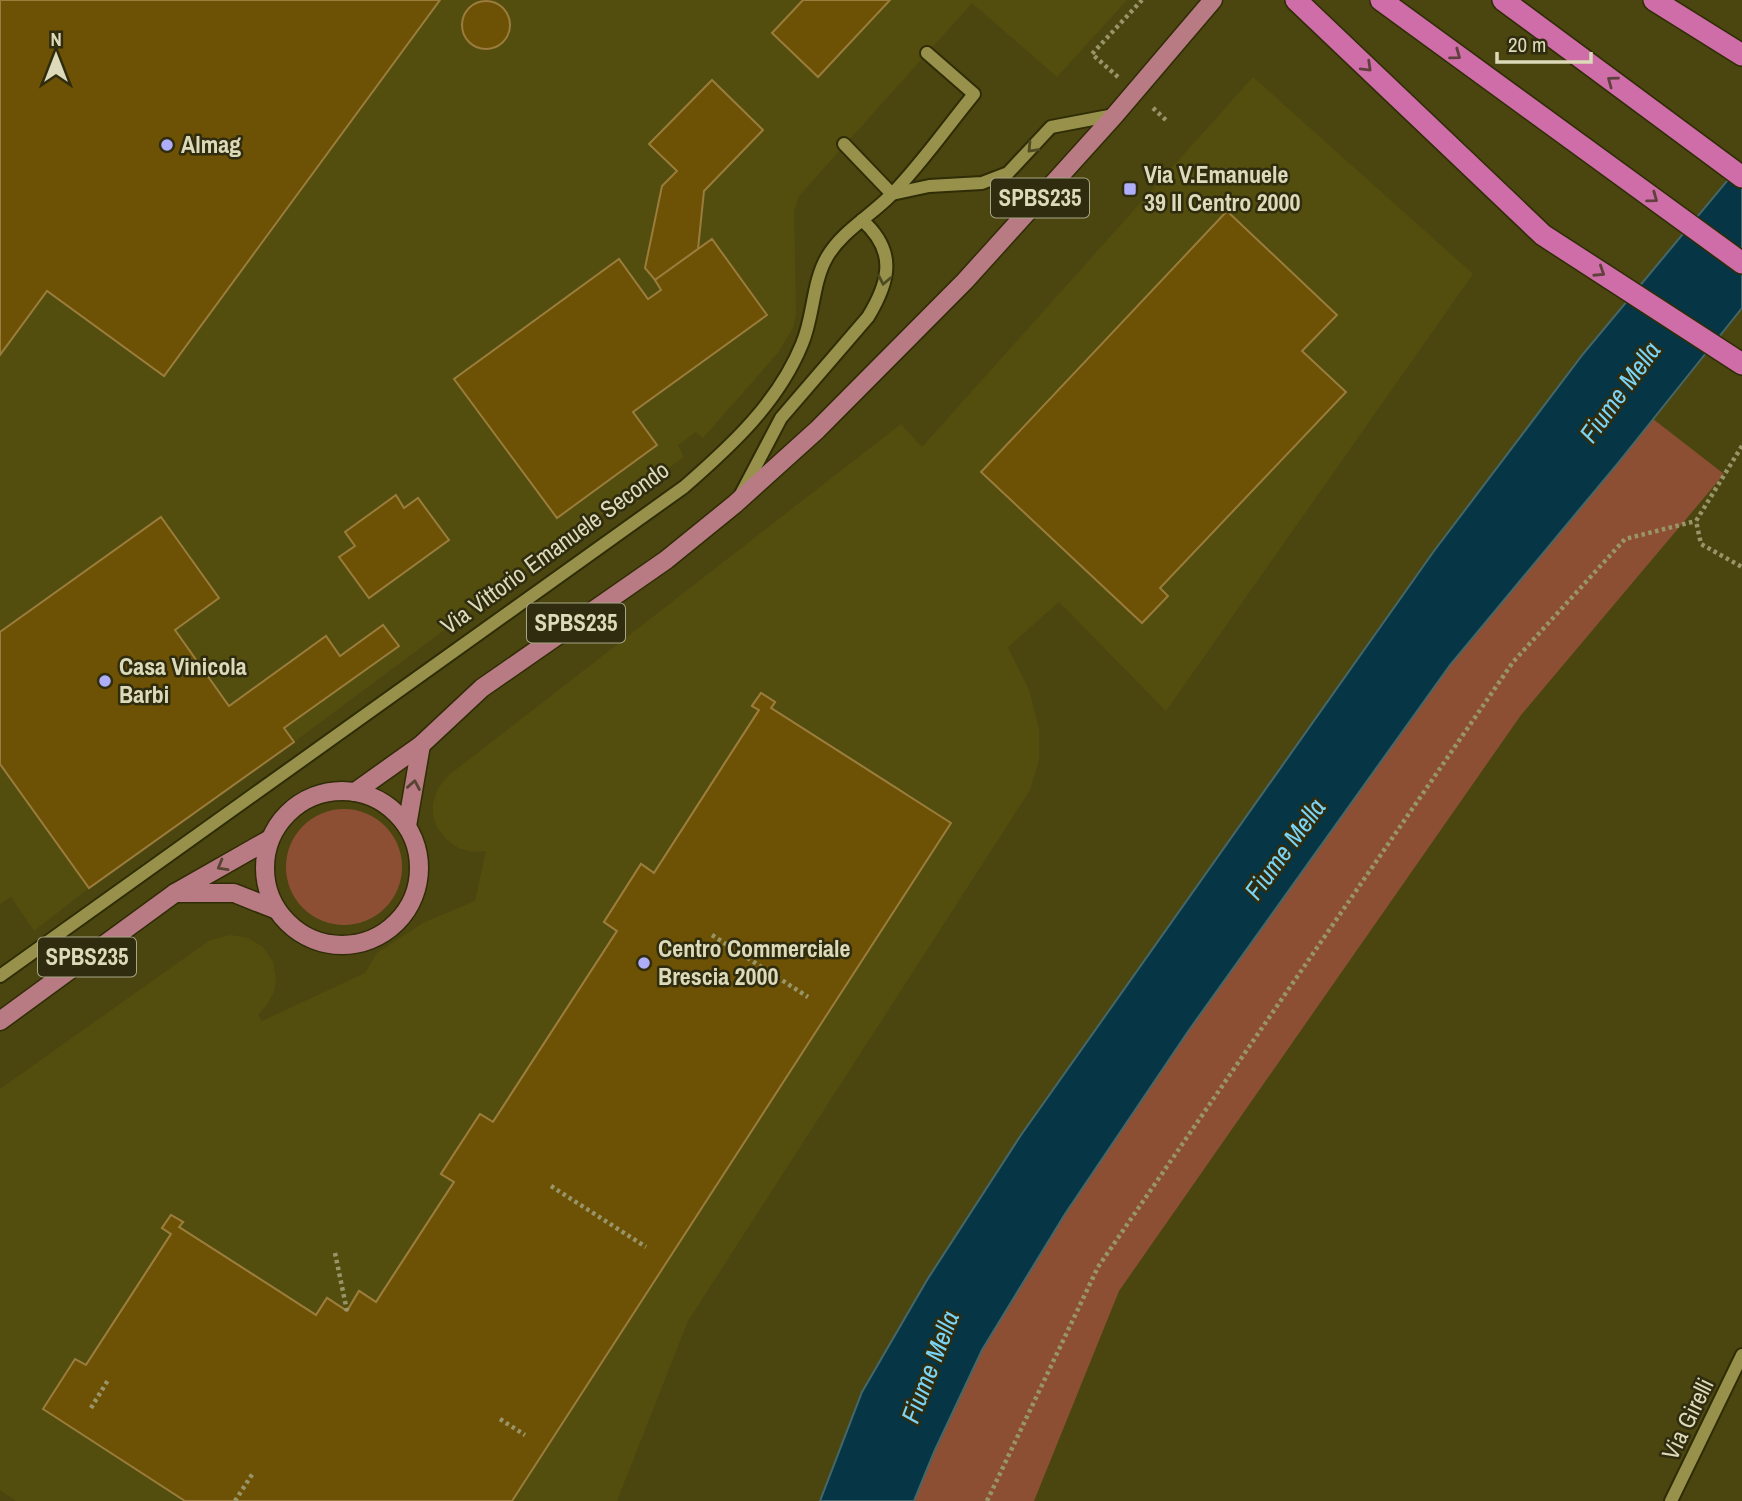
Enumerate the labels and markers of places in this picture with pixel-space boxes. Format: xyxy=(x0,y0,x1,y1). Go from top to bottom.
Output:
place label: Almag xyxy=(181,128,241,160)
marker: Almag xyxy=(159,137,175,153)
place label: Via V.Emanuele 39 II Centro 2000 xyxy=(1144,158,1300,218)
marker: Via V.Emanuele 39 II Centro 2000 xyxy=(1122,181,1138,197)
place label: Casa Vinicola Barbi xyxy=(119,650,247,710)
marker: Casa Vinicola Barbi xyxy=(97,673,113,689)
place label: Centro Commerciale Brescia 2000 xyxy=(658,932,851,992)
marker: Centro Commerciale Brescia 2000 xyxy=(636,955,652,971)

